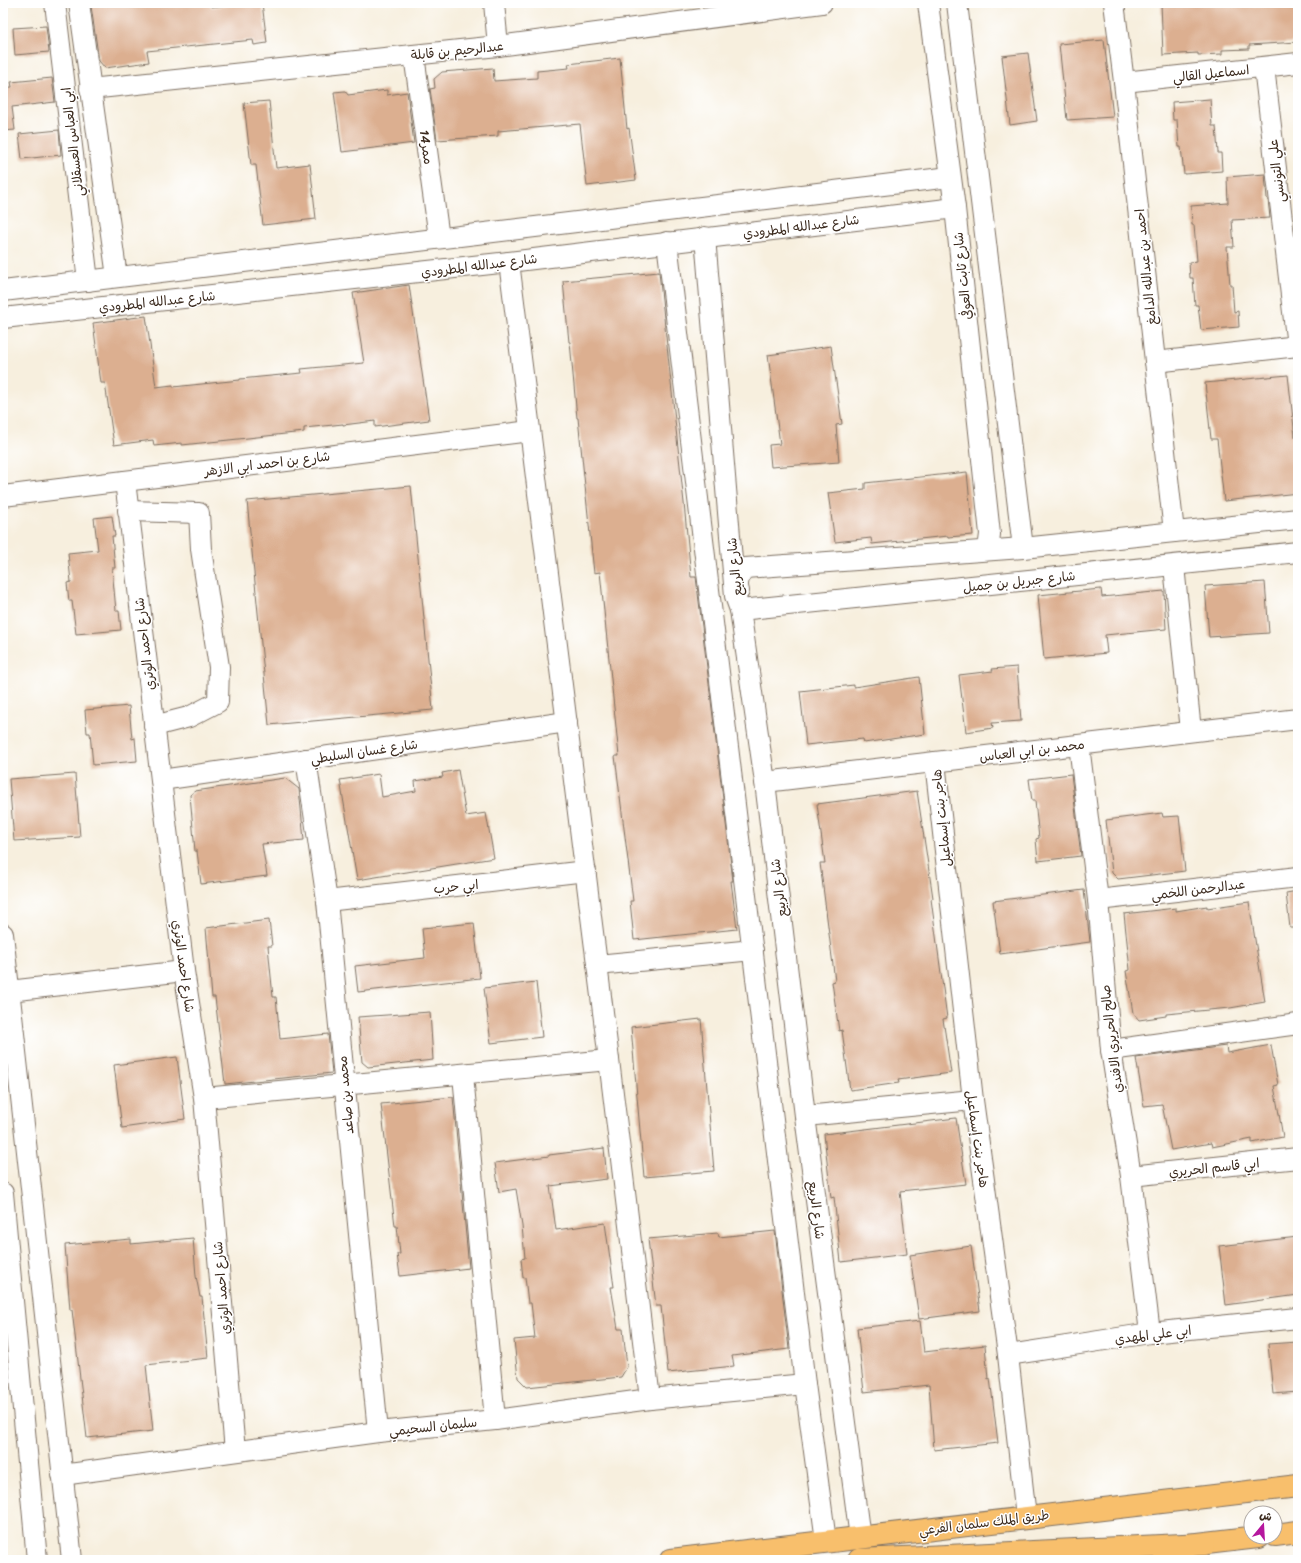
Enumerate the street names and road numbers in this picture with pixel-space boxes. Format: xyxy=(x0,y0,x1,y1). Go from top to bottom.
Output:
street label: عبدالرحيم بن قابلة xyxy=(410,34,505,67)
street label: اسماعيل القالي xyxy=(1172,58,1251,89)
street label: ابي العباس العسقلاني xyxy=(54,86,91,198)
street label: ممر14 xyxy=(413,128,440,166)
street label: علي التونسي xyxy=(1261,138,1292,204)
street label: احمد بن عبدالله الدامغ xyxy=(1128,207,1163,326)
street label: شارع عبدالله المطرودي xyxy=(741,208,861,245)
street label: شارع ثابت العوفي xyxy=(946,231,979,321)
street label: شارع عبدالله المطرودي xyxy=(419,247,539,284)
street label: شارع عبدالله المطرودي xyxy=(98,284,217,319)
street label: شارع بن احمد ابي الازهر xyxy=(202,444,331,483)
street label: شارع الربيع xyxy=(720,536,749,597)
street label: شارع جبريل بن جميل xyxy=(962,564,1077,599)
street label: شارع احمد الوتري xyxy=(127,596,162,692)
street label: شارع غسان السليطي xyxy=(309,733,419,770)
street label: محمد بن ابي العباس xyxy=(978,733,1086,768)
street label: هاجر بنت إسماعيل xyxy=(925,768,958,868)
street label: شارع الربيع xyxy=(763,857,793,919)
street label: عبدالرحمن اللخمي xyxy=(1150,872,1246,907)
street label: ابي حرب xyxy=(432,873,480,900)
street label: شارع احمد الوتري xyxy=(166,918,201,1014)
street label: صالح الحريري الافندي xyxy=(1093,983,1130,1095)
street label: محمد بن صاعد xyxy=(331,1055,360,1135)
street label: هاجر بنت إسماعيل xyxy=(959,1089,996,1189)
street label: ابي قاسم الحريري xyxy=(1168,1151,1261,1184)
street label: شارع الربيع xyxy=(802,1179,832,1241)
street label: شارع احمد الوتري xyxy=(206,1240,237,1335)
street label: ابي علي المهدي xyxy=(1113,1318,1193,1351)
street label: سليمان السحيمي xyxy=(388,1410,478,1443)
street label: طريق الملك سلمان الفرعي xyxy=(918,1503,1051,1542)

